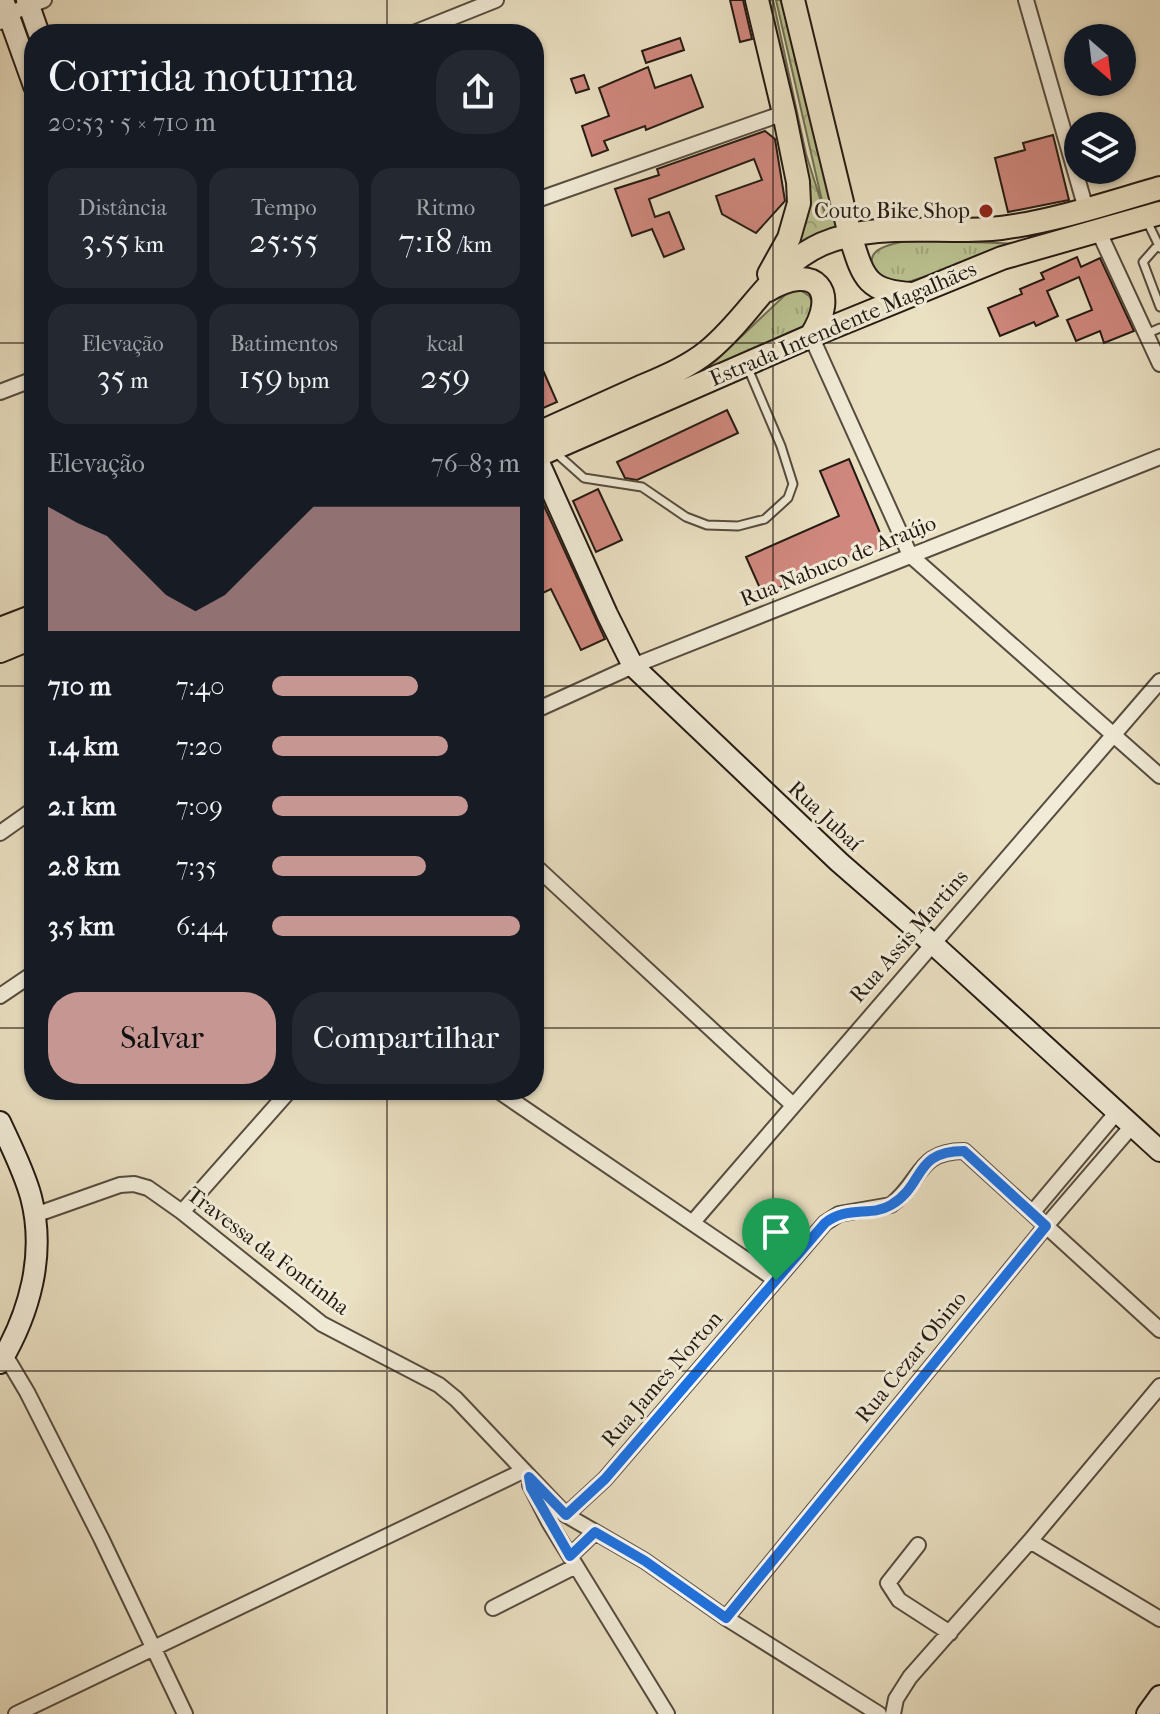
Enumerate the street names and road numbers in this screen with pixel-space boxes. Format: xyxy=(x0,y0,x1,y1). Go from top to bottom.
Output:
street label: Estrada Intendente Magalhães xyxy=(706,256,980,392)
street label: Rua Nabuco de Araújo xyxy=(736,510,940,612)
street label: Rua Jubaí xyxy=(783,775,868,857)
street label: Rua Assis Martins xyxy=(844,864,974,1008)
street label: Travessa da Fontinha xyxy=(182,1181,355,1321)
street label: Rua Cezar Obino xyxy=(850,1286,972,1428)
street label: Rua James Norton xyxy=(596,1306,728,1452)

